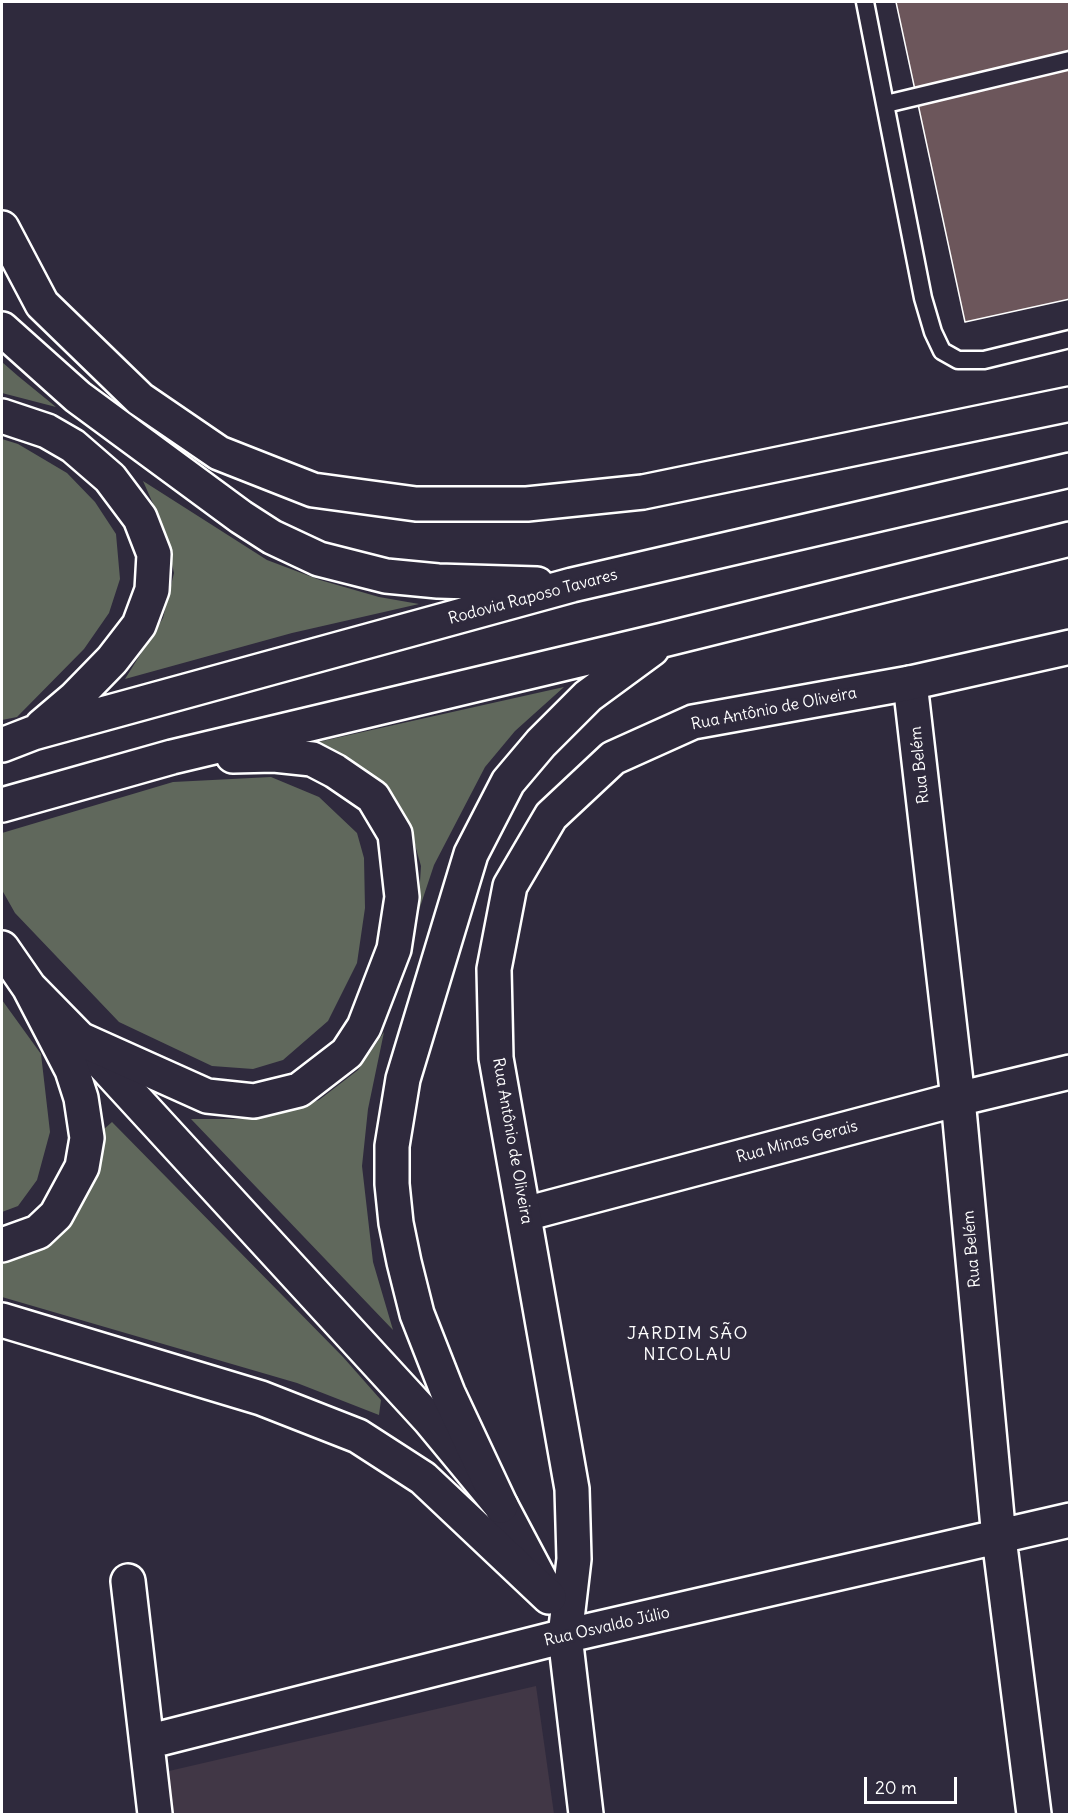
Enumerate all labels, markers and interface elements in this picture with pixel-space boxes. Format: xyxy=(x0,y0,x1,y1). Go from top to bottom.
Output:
street label: Rodovia Raposo Tavares xyxy=(446,565,620,629)
street label: Rua Antônio de Oliveira xyxy=(689,684,859,734)
street label: Rua Belém xyxy=(906,725,934,805)
street label: Rua Antônio de Oliveira xyxy=(488,1056,536,1226)
street label: Rua Minas Gerais xyxy=(734,1117,860,1167)
street label: Rua Belém xyxy=(959,1209,985,1289)
district label: JARDIM SÃO NICOLAU xyxy=(627,1323,749,1366)
street label: Rua Osvaldo Júlio xyxy=(542,1603,672,1651)
scale bar xyxy=(867,1765,960,1803)
text: 20 m xyxy=(875,1776,917,1799)

